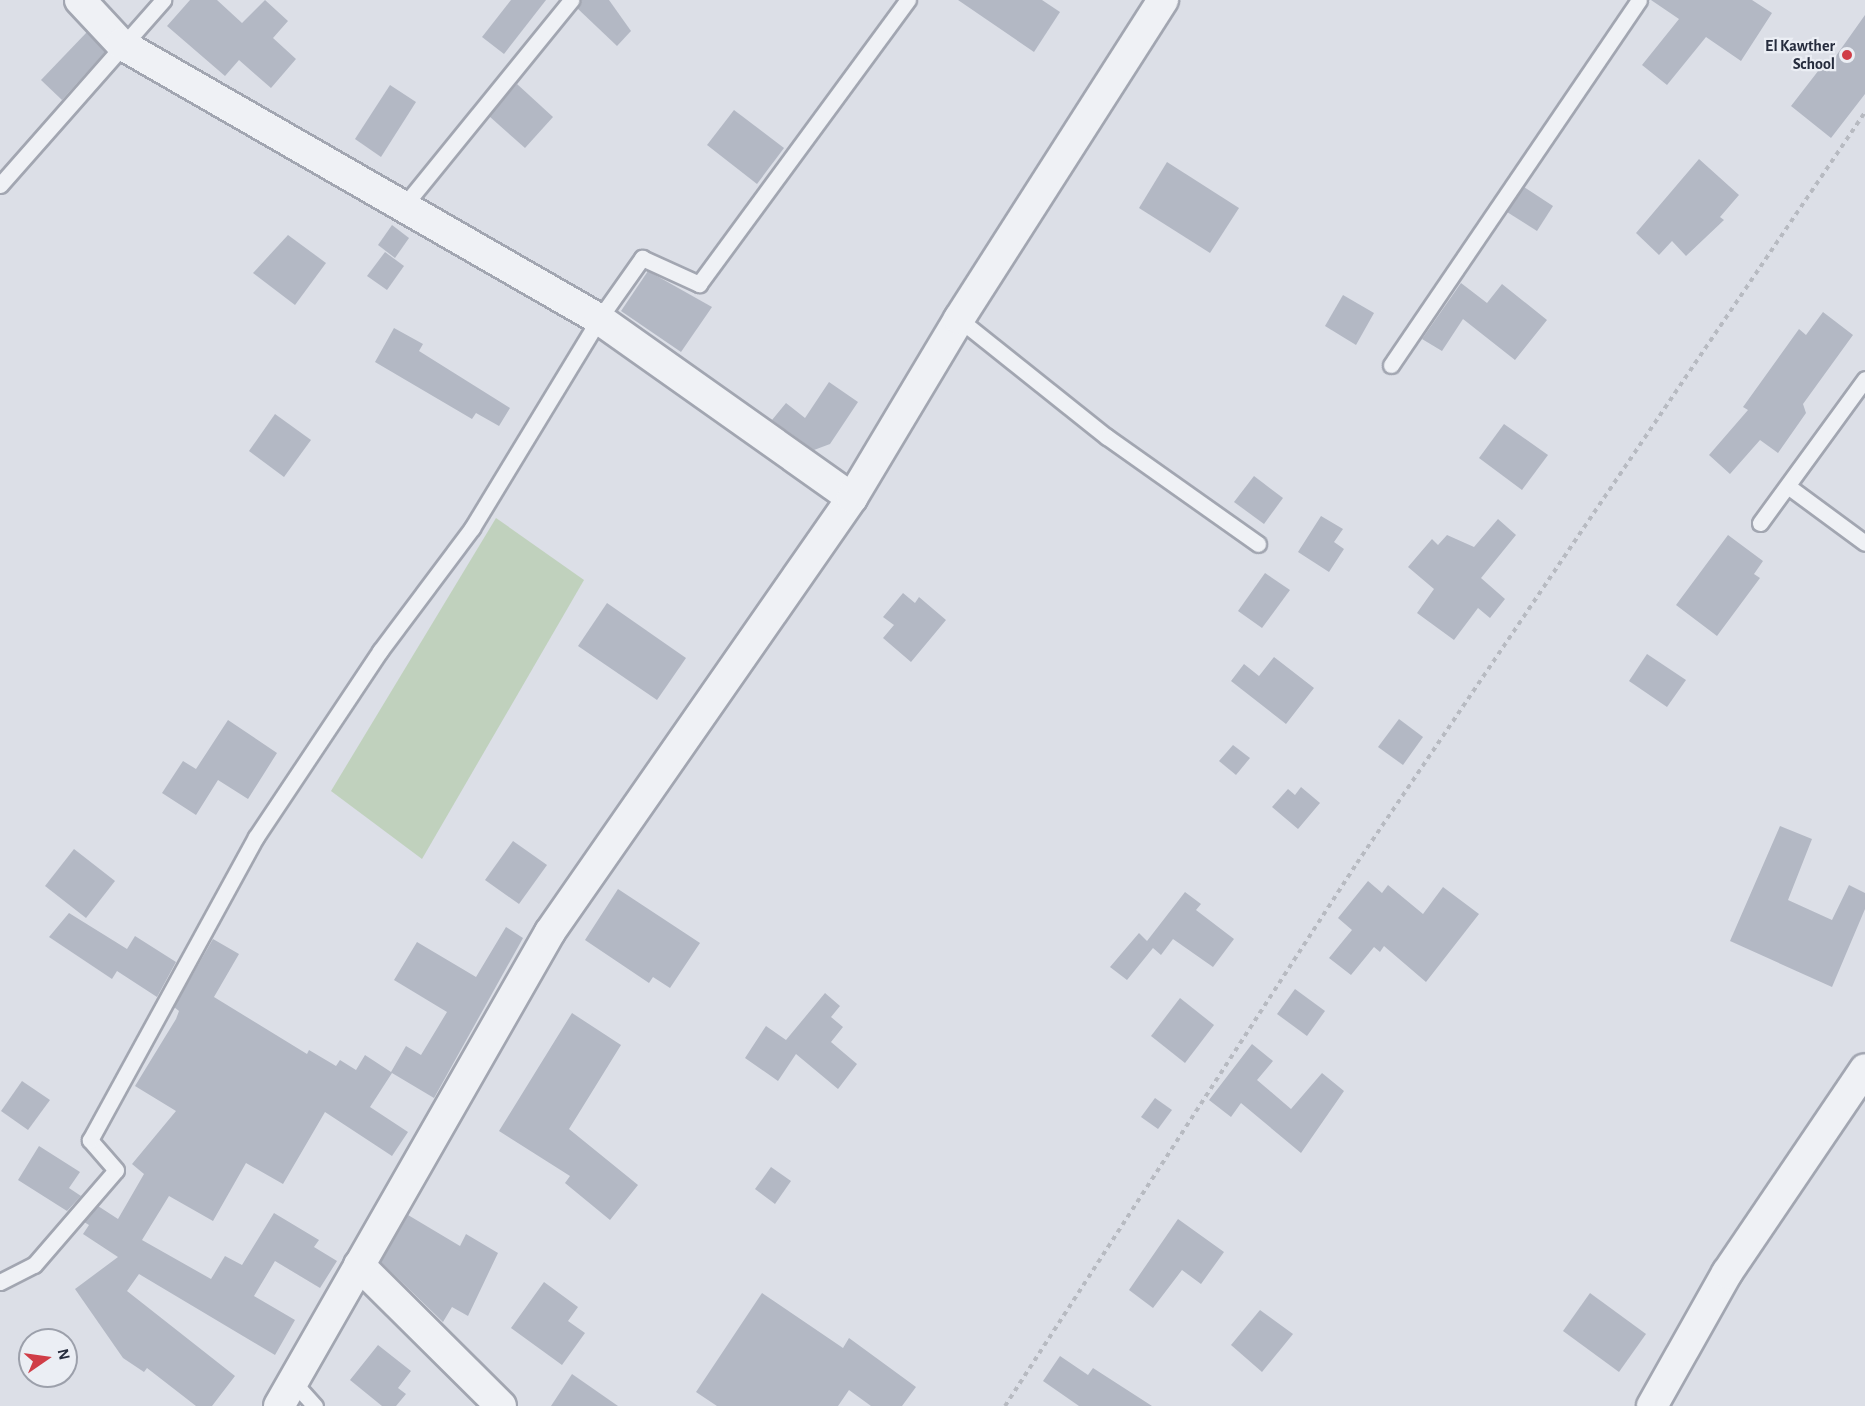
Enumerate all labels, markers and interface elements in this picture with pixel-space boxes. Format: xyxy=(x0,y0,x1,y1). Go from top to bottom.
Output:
place label: El Kawther School xyxy=(1765,36,1835,74)
marker: El Kawther School xyxy=(1840,48,1854,62)
north arrow xyxy=(18,1328,78,1388)
text: N xyxy=(55,1347,73,1362)

